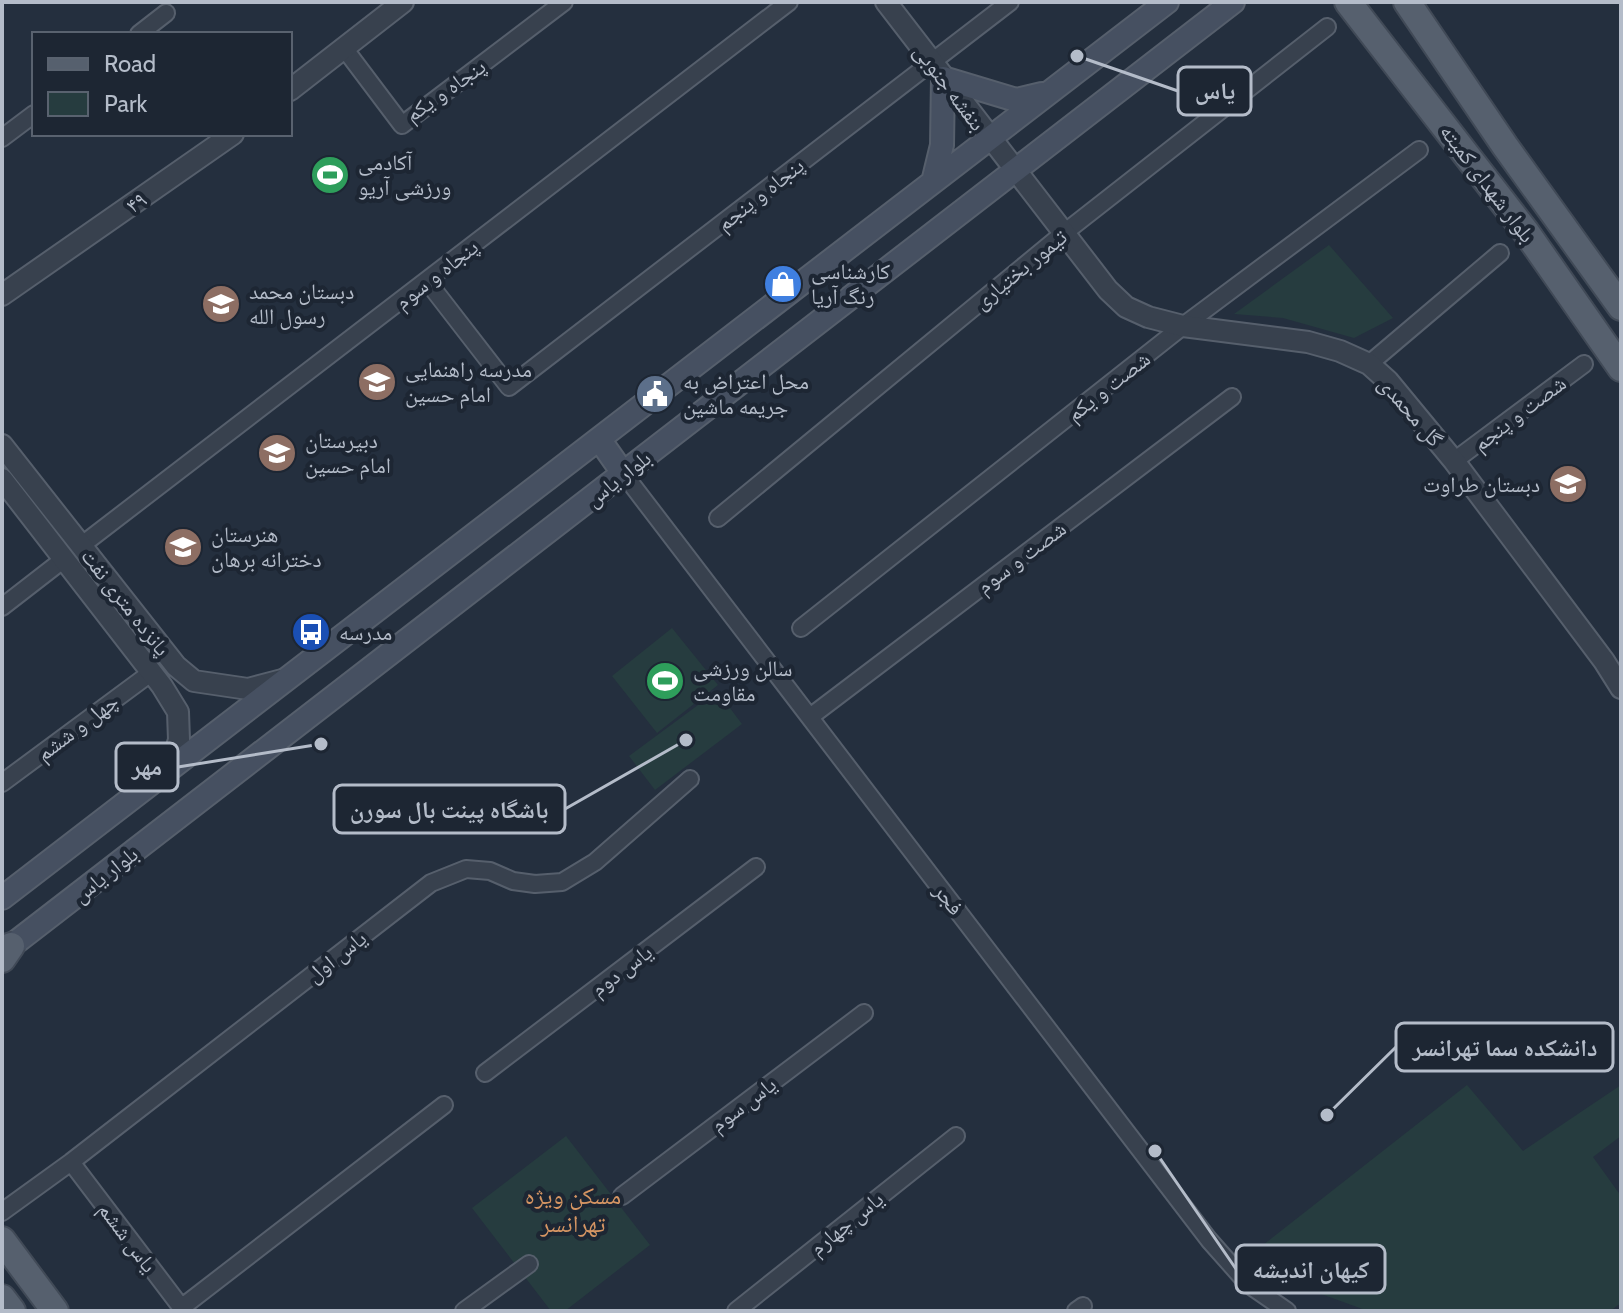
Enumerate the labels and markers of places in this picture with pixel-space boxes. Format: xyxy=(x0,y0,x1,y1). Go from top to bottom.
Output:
callout: یاس xyxy=(1178,67,1251,115)
place label: آکادمی ورزشی آریو xyxy=(358,149,451,201)
sports icon: آکادمی ورزشی آریو xyxy=(309,154,351,196)
place label: کارشناسی رنگ آریا xyxy=(811,258,890,310)
shop icon: کارشناسی رنگ آریا xyxy=(762,263,804,305)
place label: دبستان محمد رسول الله xyxy=(249,278,354,330)
school or university icon: دبستان محمد رسول الله xyxy=(200,283,242,325)
place label: مدرسه راهنمایی امام حسین xyxy=(405,356,532,409)
school or university icon: مدرسه راهنمایی امام حسین xyxy=(356,361,398,403)
place label: محل اعتراض به جریمه ماشین xyxy=(683,368,809,420)
public building icon: محل اعتراض به جریمه ماشین xyxy=(634,373,676,415)
place label: دبیرستان امام حسین xyxy=(305,427,391,480)
school or university icon: دبیرستان امام حسین xyxy=(256,432,298,474)
school or university icon: دبستان طراوت xyxy=(1547,463,1589,505)
place label: دبستان طراوت xyxy=(1423,471,1540,498)
place label: هنرستان دخترانه برهان xyxy=(211,521,322,573)
school or university icon: هنرستان دخترانه برهان xyxy=(162,526,204,568)
bus stop icon: مدرسه xyxy=(290,611,332,653)
place label: مدرسه xyxy=(339,619,392,646)
place label: سالن ورزشی مقاومت xyxy=(693,655,792,707)
sports icon: سالن ورزشی مقاومت xyxy=(644,660,686,702)
callout: مهر xyxy=(116,743,178,791)
callout: باشگاه پینت بال سورن xyxy=(334,785,565,833)
callout: دانشکده سما تهرانسر xyxy=(1396,1023,1613,1071)
callout: کیهان اندیشه xyxy=(1236,1245,1385,1293)

